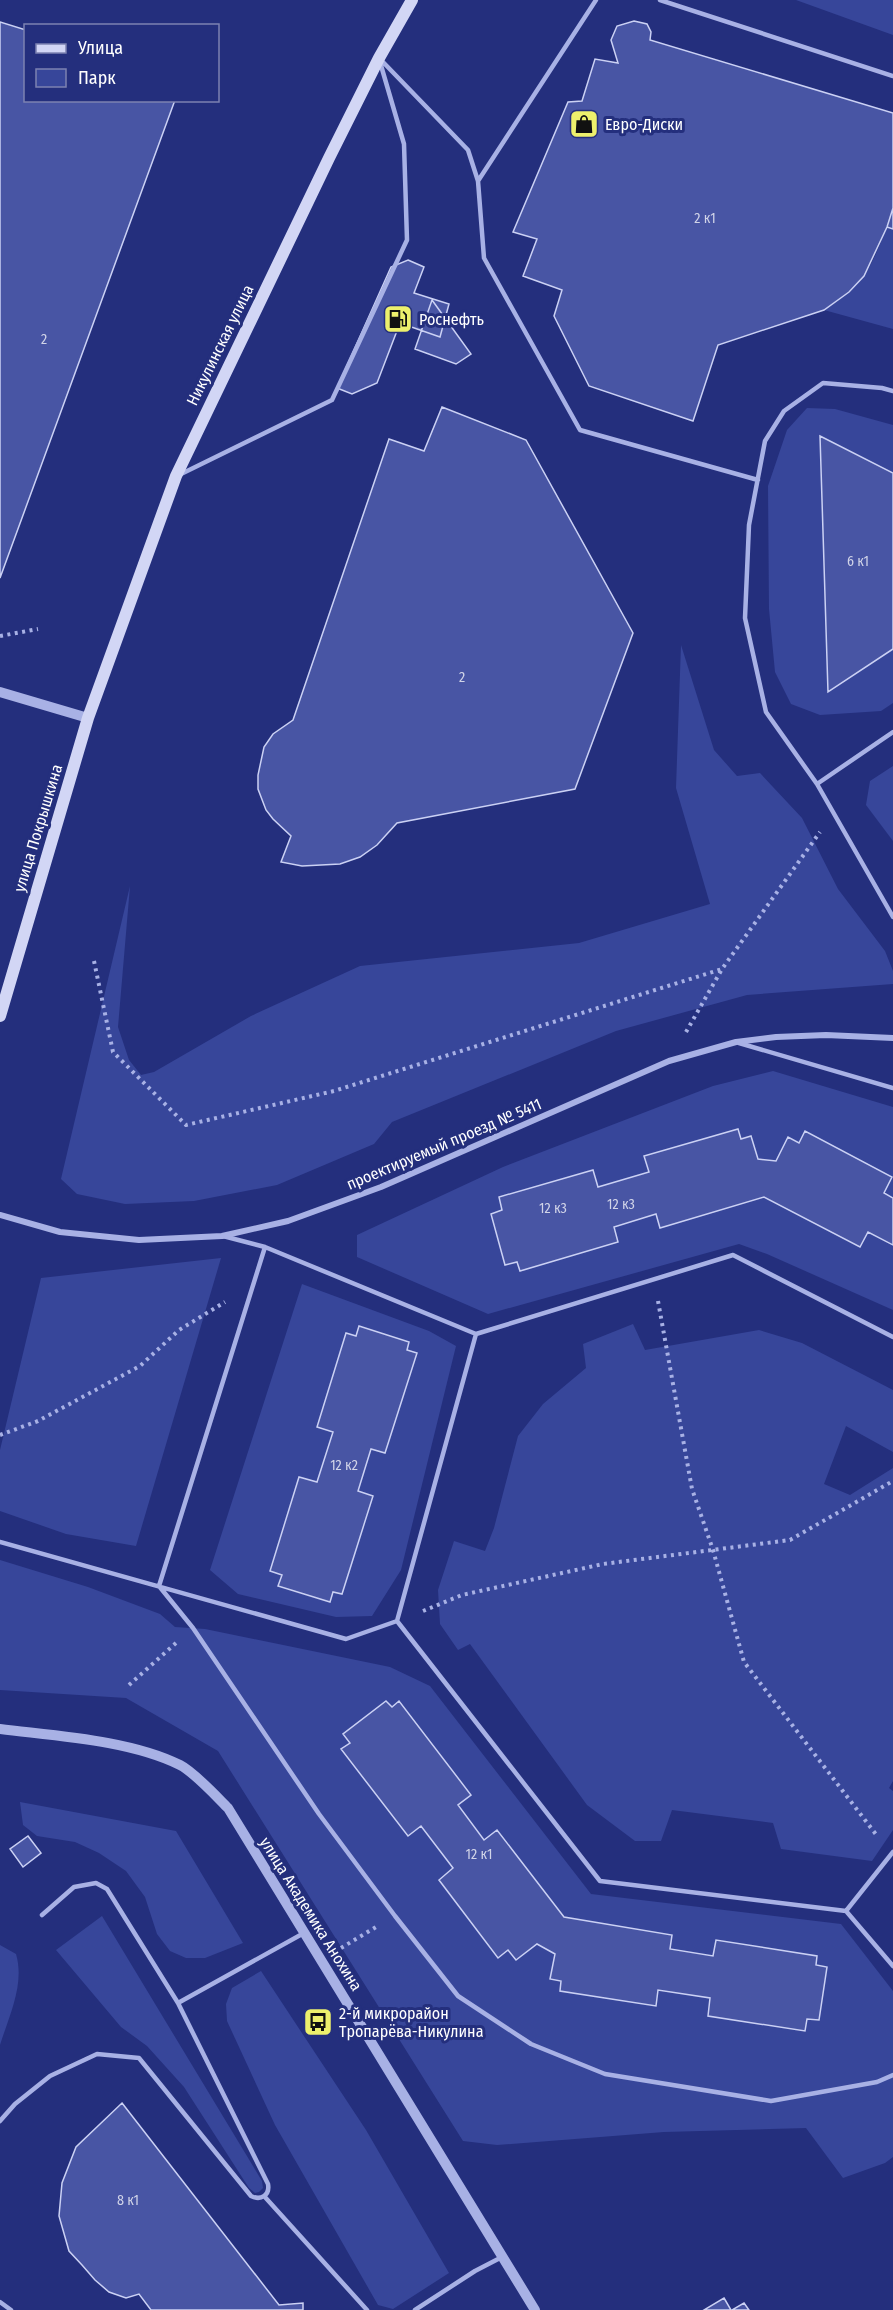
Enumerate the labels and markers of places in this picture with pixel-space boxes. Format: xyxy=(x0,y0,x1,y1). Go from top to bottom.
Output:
shop icon: Евро-Диски xyxy=(568,108,600,140)
place label: Евро-Диски xyxy=(605,115,683,134)
fuel station icon: Роснефть xyxy=(382,303,414,335)
place label: Роснефть xyxy=(419,310,484,329)
place label: 2-й микрорайон Тропарёва-Никулина xyxy=(339,2004,484,2041)
bus stop icon: 2-й микрорайон Тропарёва-Никулина xyxy=(302,2006,334,2038)

